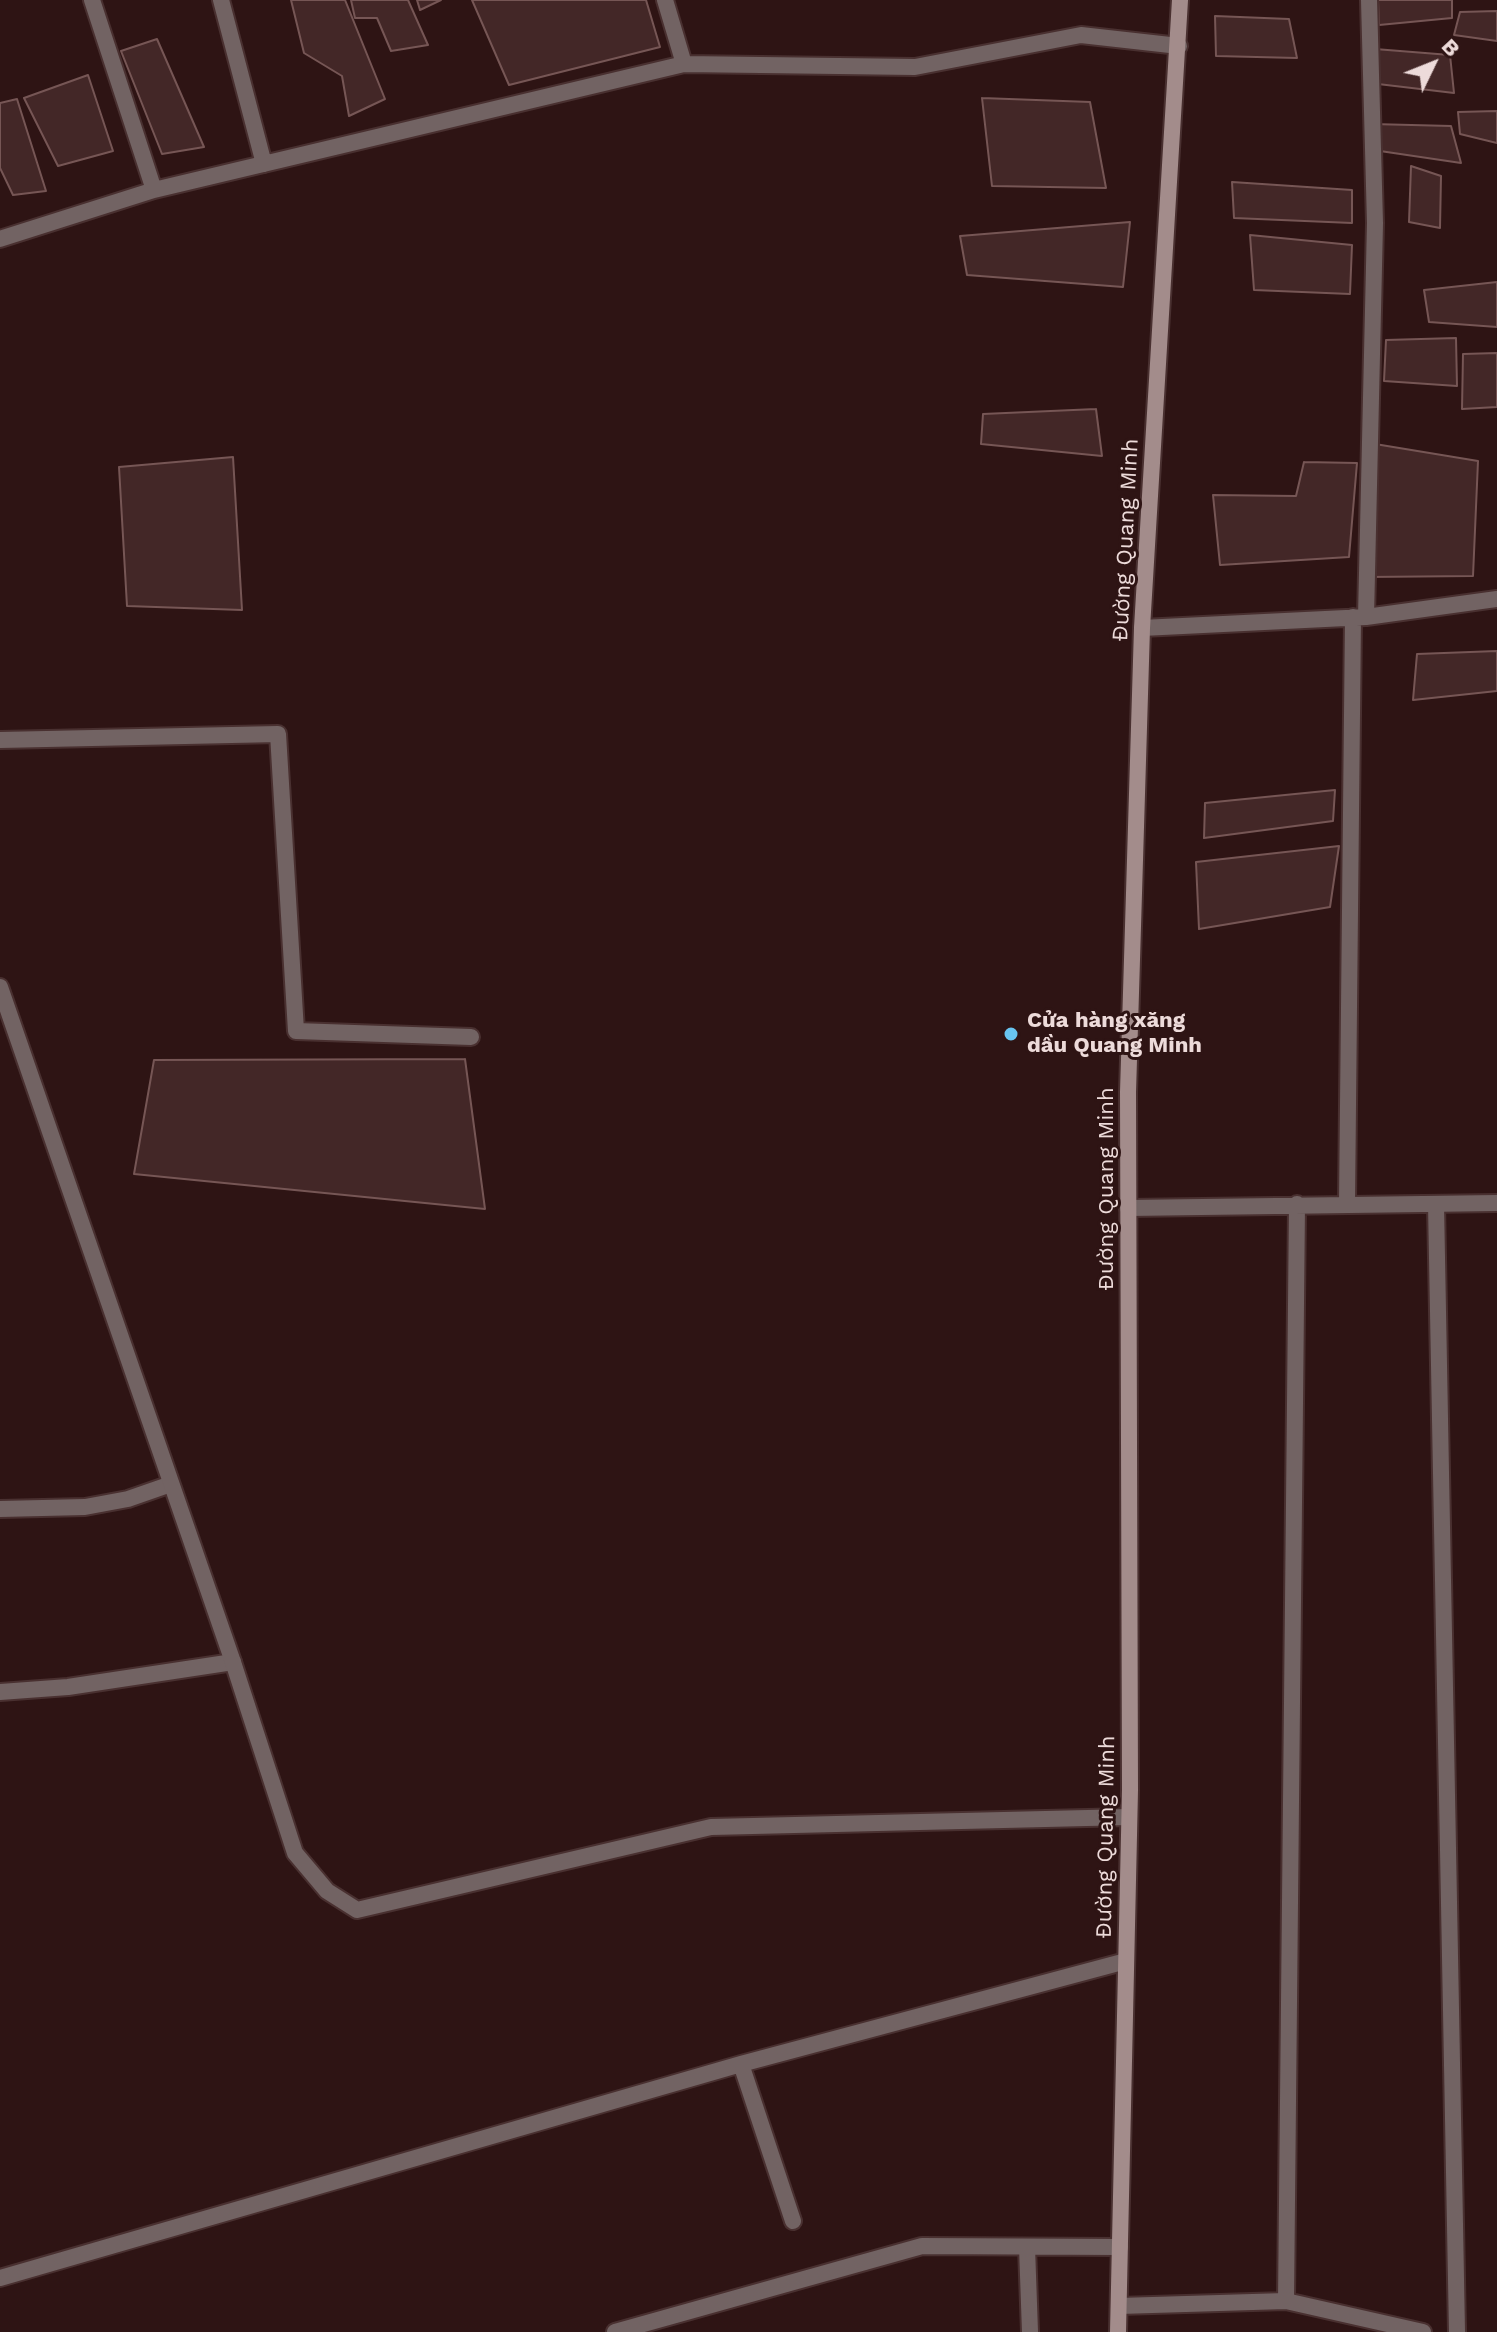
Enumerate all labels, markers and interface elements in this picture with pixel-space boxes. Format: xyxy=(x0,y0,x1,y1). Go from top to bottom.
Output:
north arrow xyxy=(1393,24,1473,104)
text: B xyxy=(1437,33,1465,61)
street label: Đường Quang Minh xyxy=(1108,438,1144,642)
place label: Cửa hàng xăng dầu Quang Minh xyxy=(1027,1008,1202,1060)
marker: Cửa hàng xăng dầu Quang Minh xyxy=(1002,1025,1020,1043)
street label: Đường Quang Minh xyxy=(1094,1088,1120,1290)
street label: Đường Quang Minh xyxy=(1091,1735,1121,1939)

